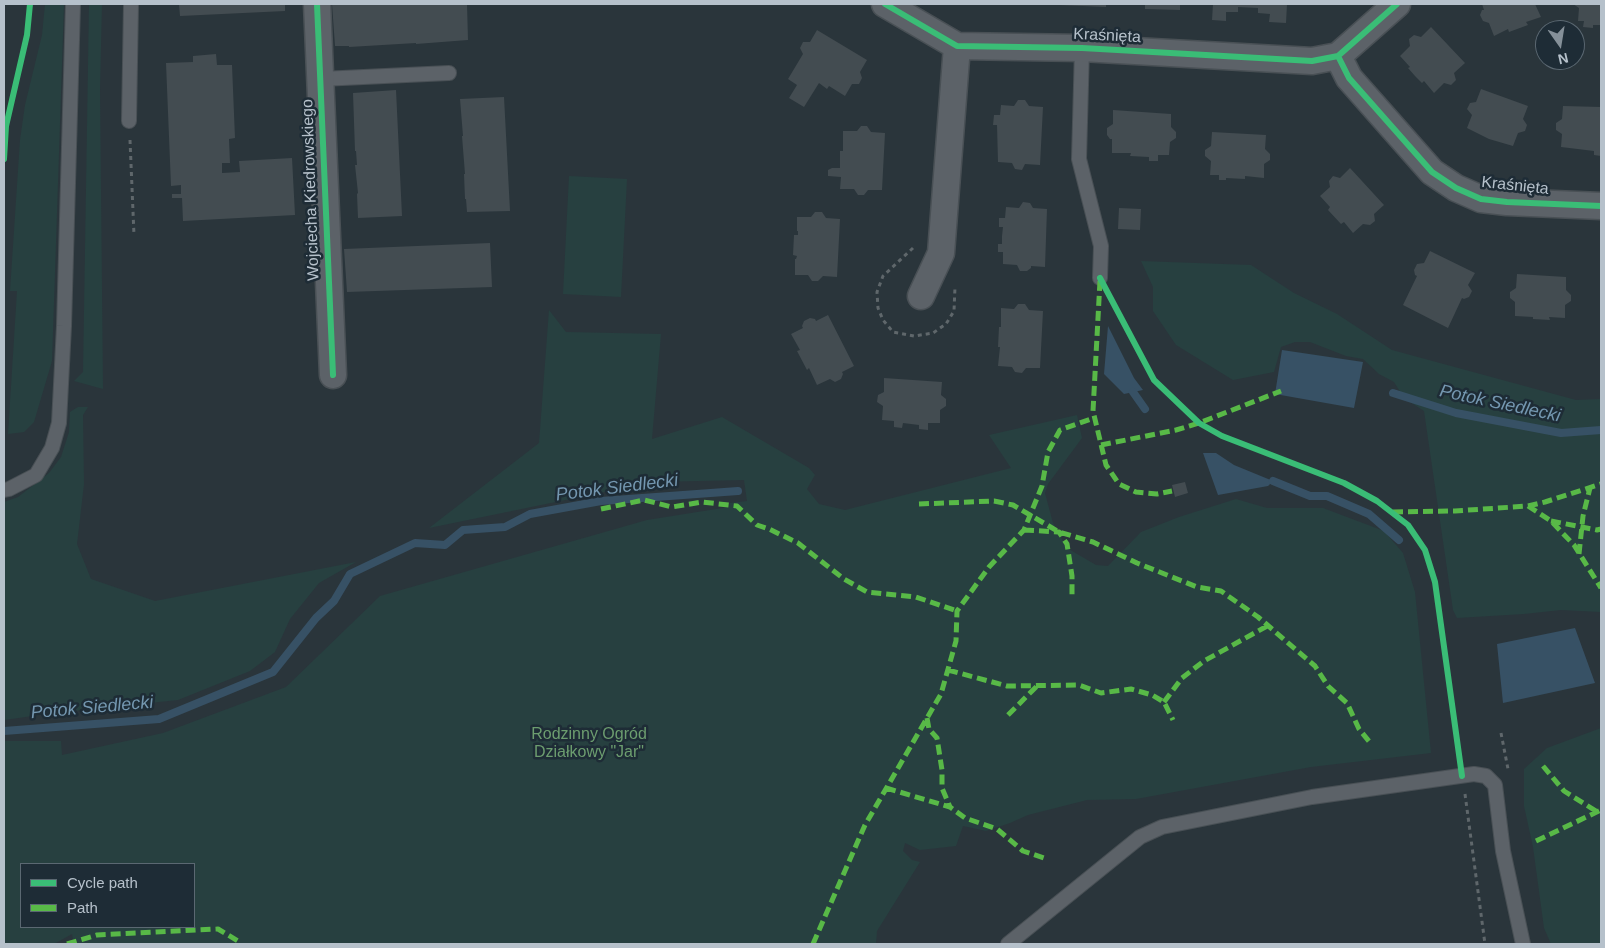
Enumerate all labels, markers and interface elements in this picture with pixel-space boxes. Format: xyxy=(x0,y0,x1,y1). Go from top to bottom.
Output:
north arrow xyxy=(1535,20,1585,70)
street label: Kraśnięta xyxy=(1073,25,1141,47)
text: N xyxy=(1556,50,1570,68)
street label: Wojciecha Kiedrowskiego xyxy=(298,99,324,281)
street label: Kraśnięta xyxy=(1480,173,1550,199)
water label: Potok Siedlecki xyxy=(1438,381,1562,427)
water label: Potok Siedlecki xyxy=(555,470,679,506)
water label: Potok Siedlecki xyxy=(30,692,154,724)
park label: Rodzinny Ogród Działkowy "Jar" xyxy=(531,725,647,763)
legend xyxy=(20,863,195,928)
text: Cycle path xyxy=(67,874,138,891)
text: Path xyxy=(67,899,98,916)

